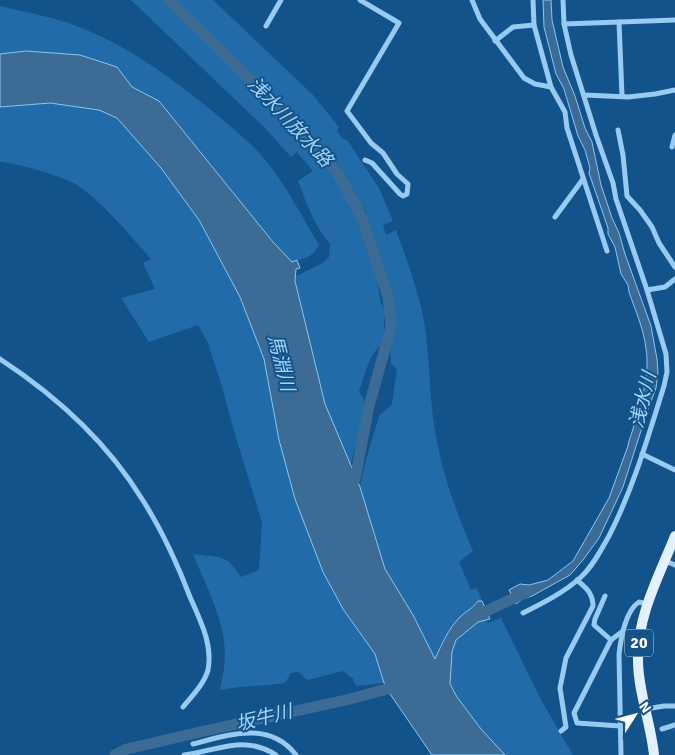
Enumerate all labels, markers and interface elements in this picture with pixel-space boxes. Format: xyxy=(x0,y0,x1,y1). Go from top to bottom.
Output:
water label: 浅水川放水路 xyxy=(242,72,339,173)
water label: 馬淵川 xyxy=(262,332,300,395)
water label: 浅水川 xyxy=(624,368,662,431)
road number: 20 xyxy=(625,630,653,656)
north arrow xyxy=(610,690,660,740)
water label: 坂牛川 xyxy=(233,699,296,737)
text: N xyxy=(635,699,655,717)

